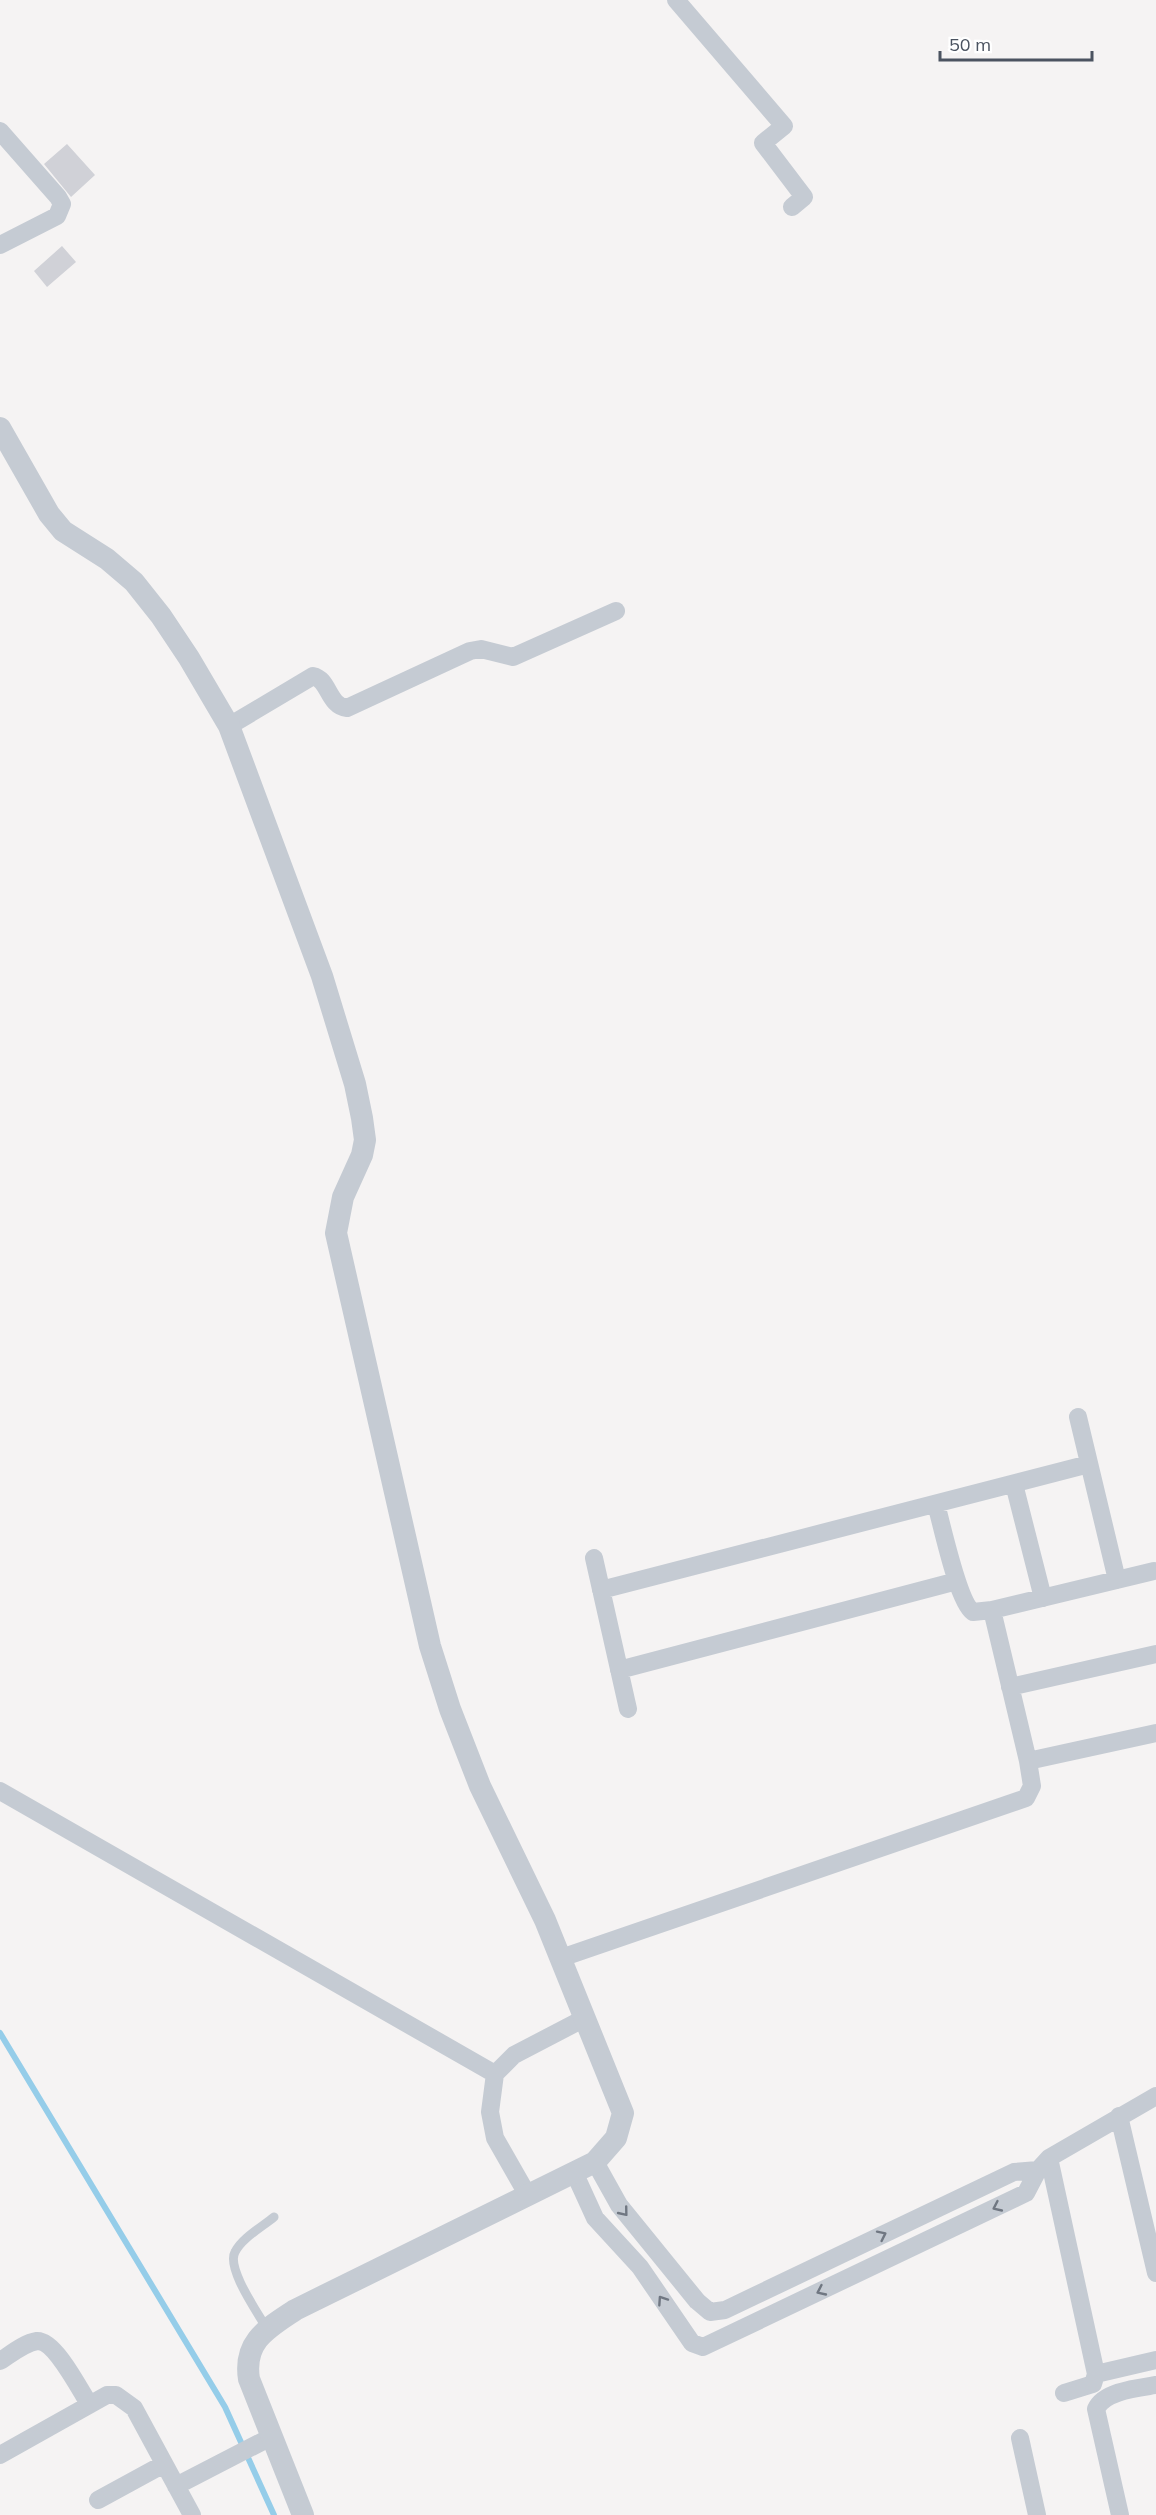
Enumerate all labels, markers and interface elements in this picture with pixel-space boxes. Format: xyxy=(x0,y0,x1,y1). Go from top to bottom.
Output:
scale bar xyxy=(940,24,1092,62)
text: 50 m xyxy=(949,33,991,56)
one-way arrow xyxy=(993,2199,1004,2211)
one-way arrow xyxy=(617,2206,628,2217)
one-way arrow xyxy=(876,2230,887,2242)
one-way arrow xyxy=(816,2283,827,2295)
one-way arrow xyxy=(658,2296,669,2307)

